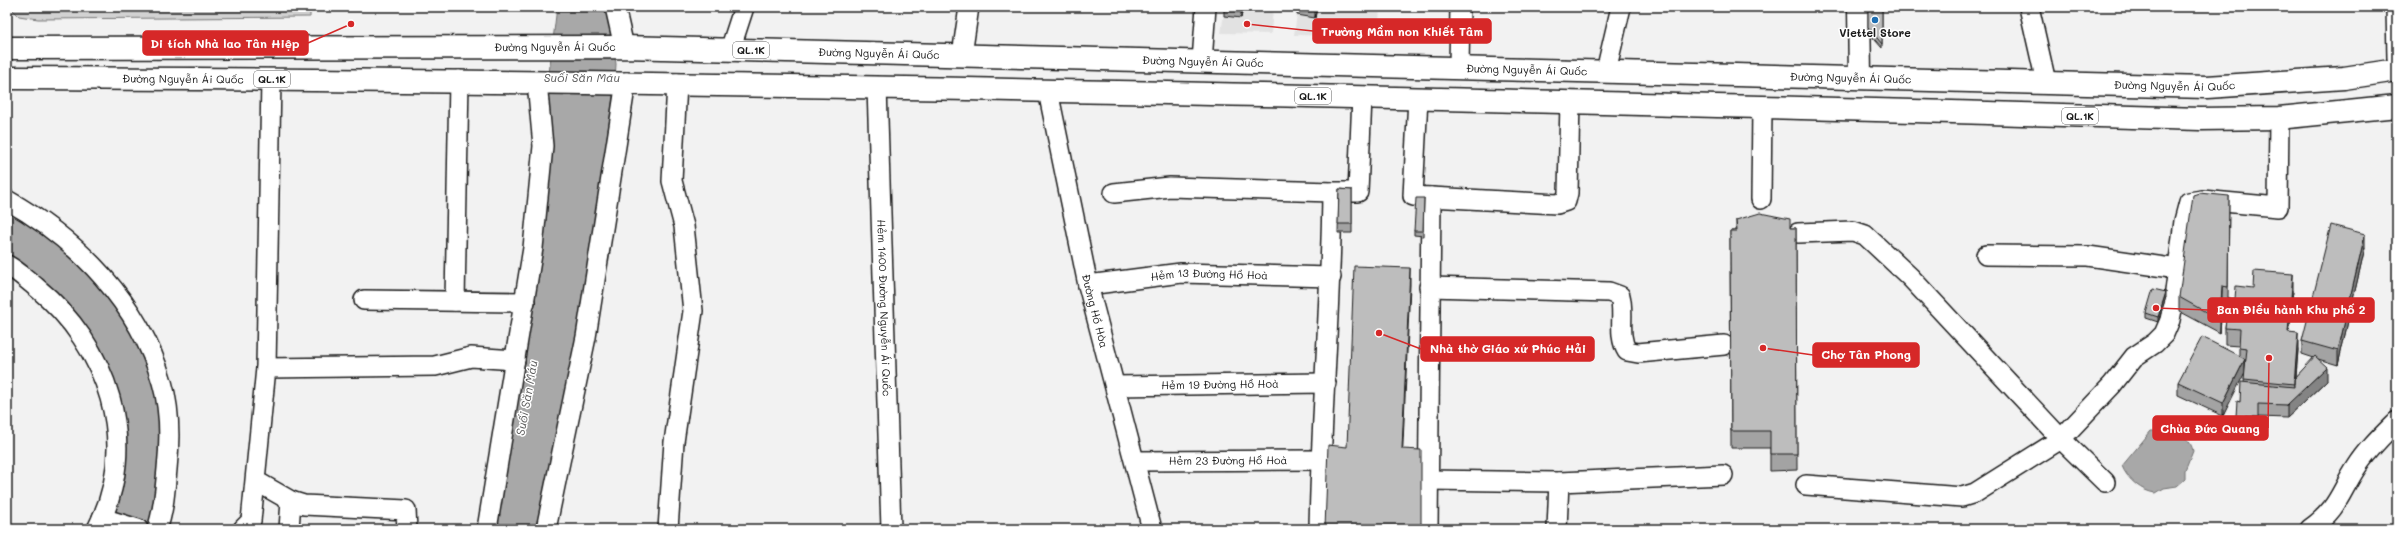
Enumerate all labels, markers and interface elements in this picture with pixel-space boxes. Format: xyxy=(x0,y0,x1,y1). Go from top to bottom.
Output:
marker: Viettel Store xyxy=(1870,15,1880,25)
callout: Trường Mầm non Khiết Tâm xyxy=(1313,19,1491,43)
text: Trường Mầm non Khiết Tâm xyxy=(1321,23,1483,39)
place label: Viettel Store xyxy=(1839,25,1911,40)
callout: Di tích Nhà lao Tân Hiệp xyxy=(143,31,308,55)
text: Di tích Nhà lao Tân Hiệp xyxy=(150,35,300,51)
street label: Đường Nguyễn Ái Quốc xyxy=(494,39,616,54)
road number: QL.1K xyxy=(733,42,769,58)
street label: Đường Nguyễn Ái Quốc xyxy=(818,44,940,62)
street label: Đường Nguyễn Ái Quốc xyxy=(1142,52,1264,70)
street label: Đường Nguyễn Ái Quốc xyxy=(1466,60,1588,78)
street label: Đường Nguyễn Ái Quốc xyxy=(1790,68,1912,87)
water label: Suối Săn Máu xyxy=(544,69,620,85)
street label: Đường Nguyễn Ái Quốc xyxy=(122,71,244,86)
road number: QL.1K xyxy=(254,71,290,87)
street label: Đường Nguyễn Ái Quốc xyxy=(2114,77,2236,94)
road number: QL.1K xyxy=(1295,88,1331,104)
road number: QL.1K xyxy=(2062,108,2098,124)
street label: Hẻm 1400 Đường Nguyễn Ái Quốc xyxy=(874,219,895,397)
street label: Hẻm 13 Đường Hồ Hoà xyxy=(1150,265,1268,284)
street label: Đường Hồ Hòa xyxy=(1079,273,1112,350)
callout: Ban Điều hành Khu phố 2 xyxy=(2208,298,2374,322)
text: Ban Điều hành Khu phố 2 xyxy=(2216,301,2366,317)
callout: Nhà thờ Giáo xứ Phúc Hải xyxy=(1421,337,1594,361)
text: Nhà thờ Giáo xứ Phúc Hải xyxy=(1430,340,1586,356)
callout: Chợ Tân Phong xyxy=(1813,343,1919,367)
text: Chợ Tân Phong xyxy=(1821,346,1911,362)
water label: Suối Săn Máu xyxy=(512,359,541,437)
street label: Hẻm 19 Đường Hồ Hoà xyxy=(1161,376,1279,392)
callout: Chùa Đức Quang xyxy=(2153,416,2268,440)
text: Chùa Đức Quang xyxy=(2160,420,2260,436)
street label: Hẻm 23 Đường Hồ Hoà xyxy=(1169,452,1288,468)

